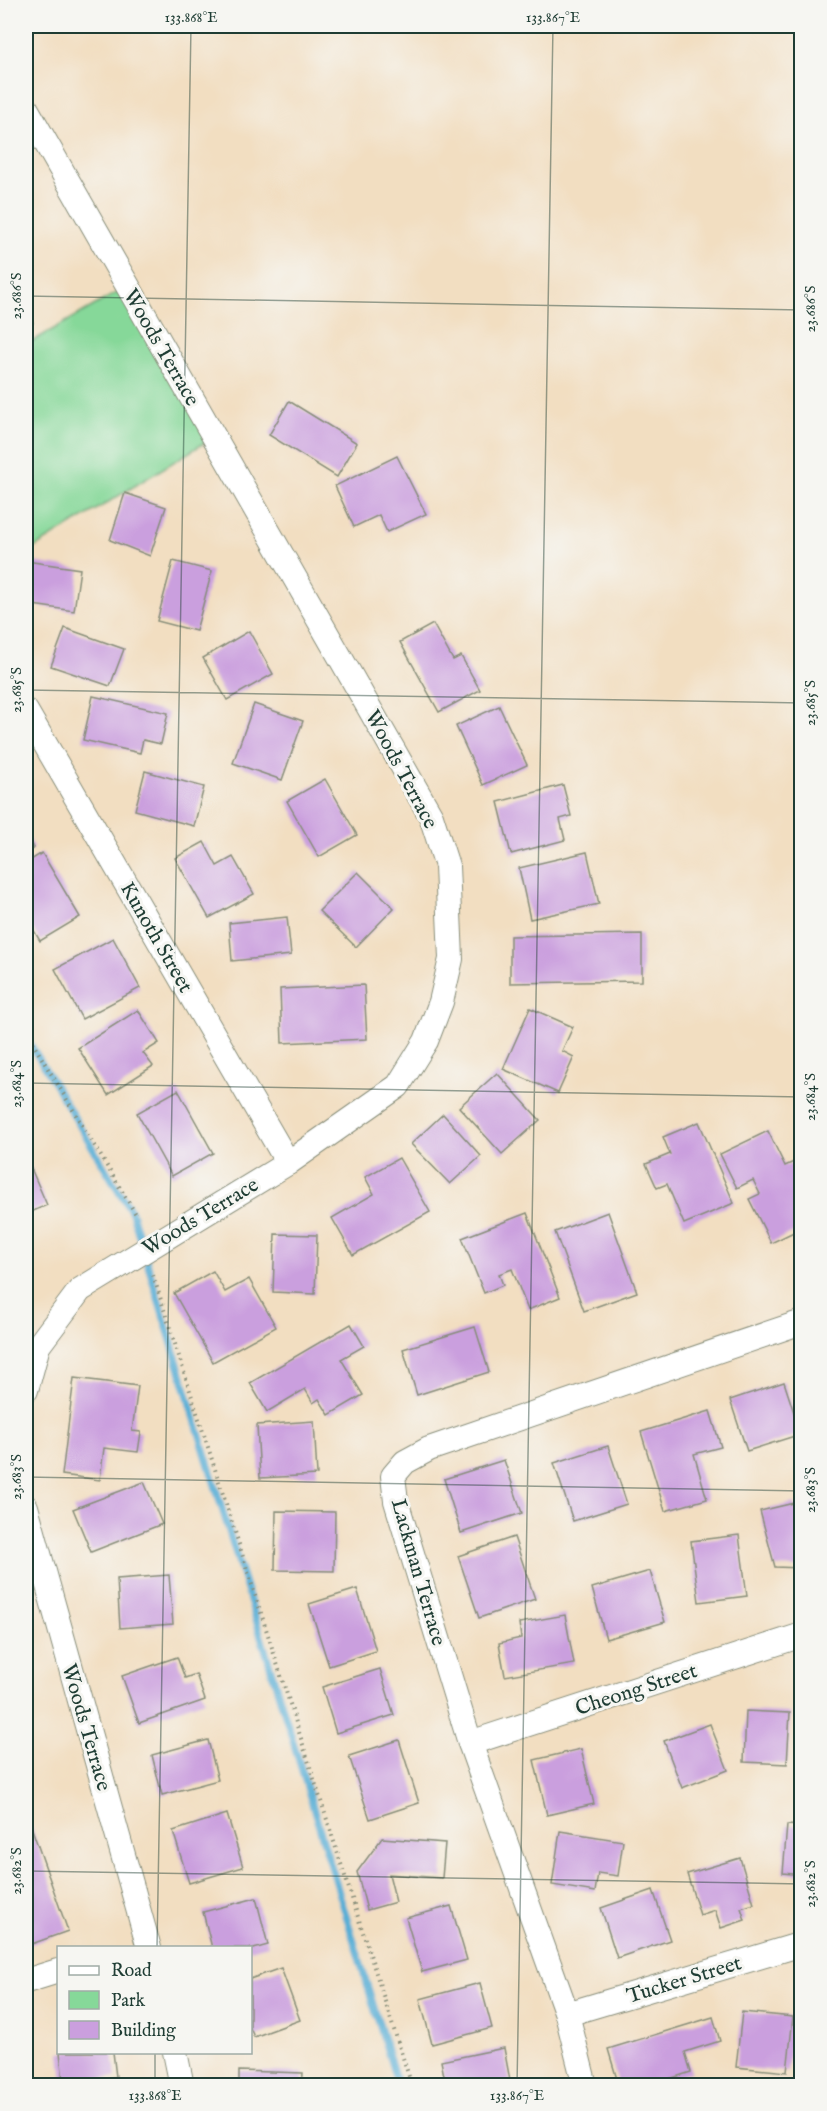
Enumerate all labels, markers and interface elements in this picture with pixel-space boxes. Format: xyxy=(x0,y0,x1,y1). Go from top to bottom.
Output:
text: 133.868°E xyxy=(164,8,218,27)
text: 133.867°E xyxy=(526,8,580,27)
text: 23.686°S xyxy=(7,273,26,319)
street label: Woods Terrace xyxy=(116,284,205,412)
text: 23.686°S xyxy=(801,286,820,332)
text: 23.685°S xyxy=(7,667,26,713)
text: 23.685°S xyxy=(801,680,820,726)
street label: Woods Terrace xyxy=(358,706,444,834)
street label: Kunoth Street xyxy=(113,877,198,998)
text: 23.684°S xyxy=(7,1060,26,1108)
text: 23.684°S xyxy=(801,1073,820,1121)
street label: Woods Terrace xyxy=(138,1172,264,1263)
text: 23.683°S xyxy=(7,1454,26,1500)
text: 23.683°S xyxy=(801,1467,820,1513)
street label: Lackman Terrace xyxy=(384,1496,452,1649)
street label: Cheong Street xyxy=(572,1658,701,1723)
street label: Woods Terrace xyxy=(55,1661,117,1794)
text: 23.682°S xyxy=(7,1847,26,1895)
text: 23.682°S xyxy=(801,1860,820,1908)
legend xyxy=(57,1946,252,2054)
street label: Tucker Street xyxy=(624,1950,745,2011)
text: Road xyxy=(111,1960,152,1983)
text: Park xyxy=(111,1990,146,2013)
text: Building xyxy=(111,2020,176,2043)
text: 133.868°E xyxy=(128,2086,182,2105)
text: 133.867°E xyxy=(490,2086,544,2105)

